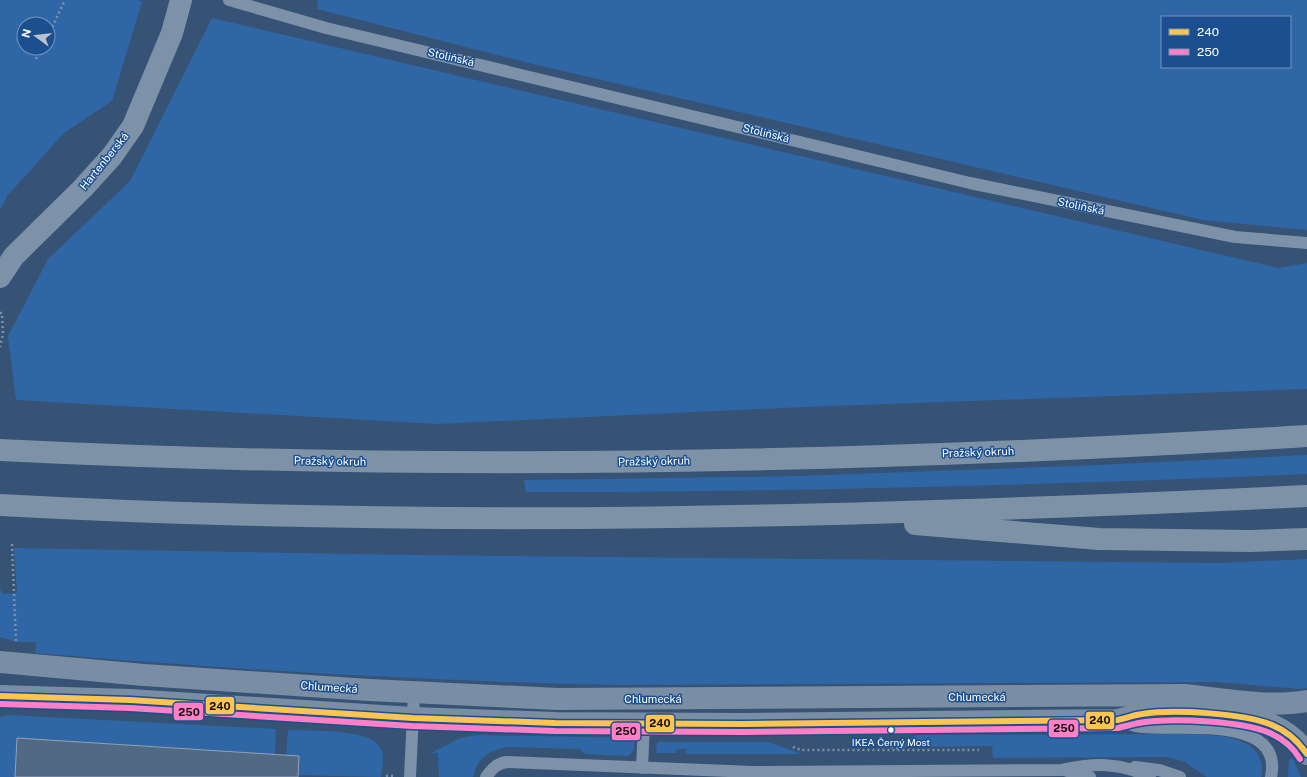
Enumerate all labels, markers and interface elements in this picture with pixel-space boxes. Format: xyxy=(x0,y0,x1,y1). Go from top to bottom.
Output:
north arrow xyxy=(16,16,56,56)
legend xyxy=(1161,16,1291,68)
text: 240 xyxy=(1197,25,1219,39)
text: N xyxy=(19,28,33,39)
text: 250 xyxy=(1197,45,1219,59)
street label: Stoliňská xyxy=(426,46,476,68)
street label: Stoliňská xyxy=(741,121,791,145)
street label: Hartenberská xyxy=(77,130,131,192)
street label: Stoliňská xyxy=(1056,195,1106,217)
street label: Pražský okruh xyxy=(942,445,1014,459)
street label: Pražský okruh xyxy=(294,454,366,468)
street label: Pražský okruh xyxy=(618,454,690,468)
street label: Chlumecká xyxy=(300,679,358,695)
street label: Chlumecká xyxy=(948,691,1006,703)
street label: Chlumecká xyxy=(624,693,682,705)
line badge: 240 xyxy=(205,696,235,715)
text: 240 xyxy=(209,700,231,712)
line badge: 250 xyxy=(173,702,204,721)
text: 250 xyxy=(178,706,200,718)
line badge: 240 xyxy=(1085,711,1115,730)
line badge: 240 xyxy=(645,714,675,733)
text: 240 xyxy=(1089,714,1111,726)
text: 240 xyxy=(649,717,671,729)
line badge: 250 xyxy=(1048,719,1079,738)
line badge: 250 xyxy=(611,722,641,741)
text: 250 xyxy=(1053,722,1075,734)
text: 250 xyxy=(615,725,637,737)
marker: IKEA Černý Most xyxy=(886,725,896,735)
place label: IKEA Černý Most xyxy=(852,736,930,748)

